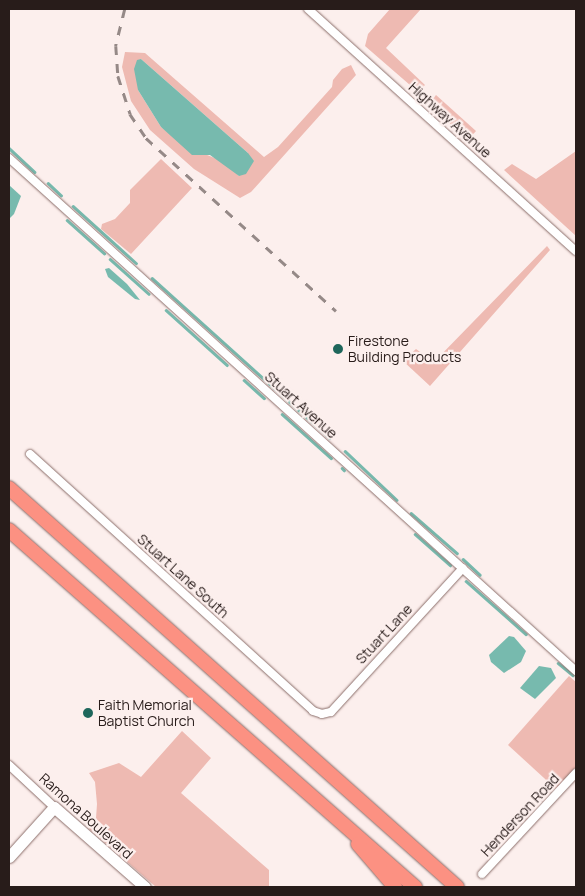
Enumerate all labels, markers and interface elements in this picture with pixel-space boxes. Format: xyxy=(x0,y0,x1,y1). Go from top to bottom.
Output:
street label: Highway Avenue xyxy=(405,79,495,161)
place label: Firestone Building Products xyxy=(348,333,461,366)
marker: Firestone Building Products xyxy=(332,343,344,355)
street label: Stuart Avenue xyxy=(261,368,341,442)
street label: Stuart Lane South xyxy=(134,531,232,621)
street label: Stuart Lane xyxy=(352,601,416,667)
place label: Faith Memorial Baptist Church xyxy=(98,697,195,730)
marker: Faith Memorial Baptist Church xyxy=(82,707,94,719)
street label: Ramona Boulevard xyxy=(36,770,136,862)
street label: Henderson Road xyxy=(477,770,563,860)

